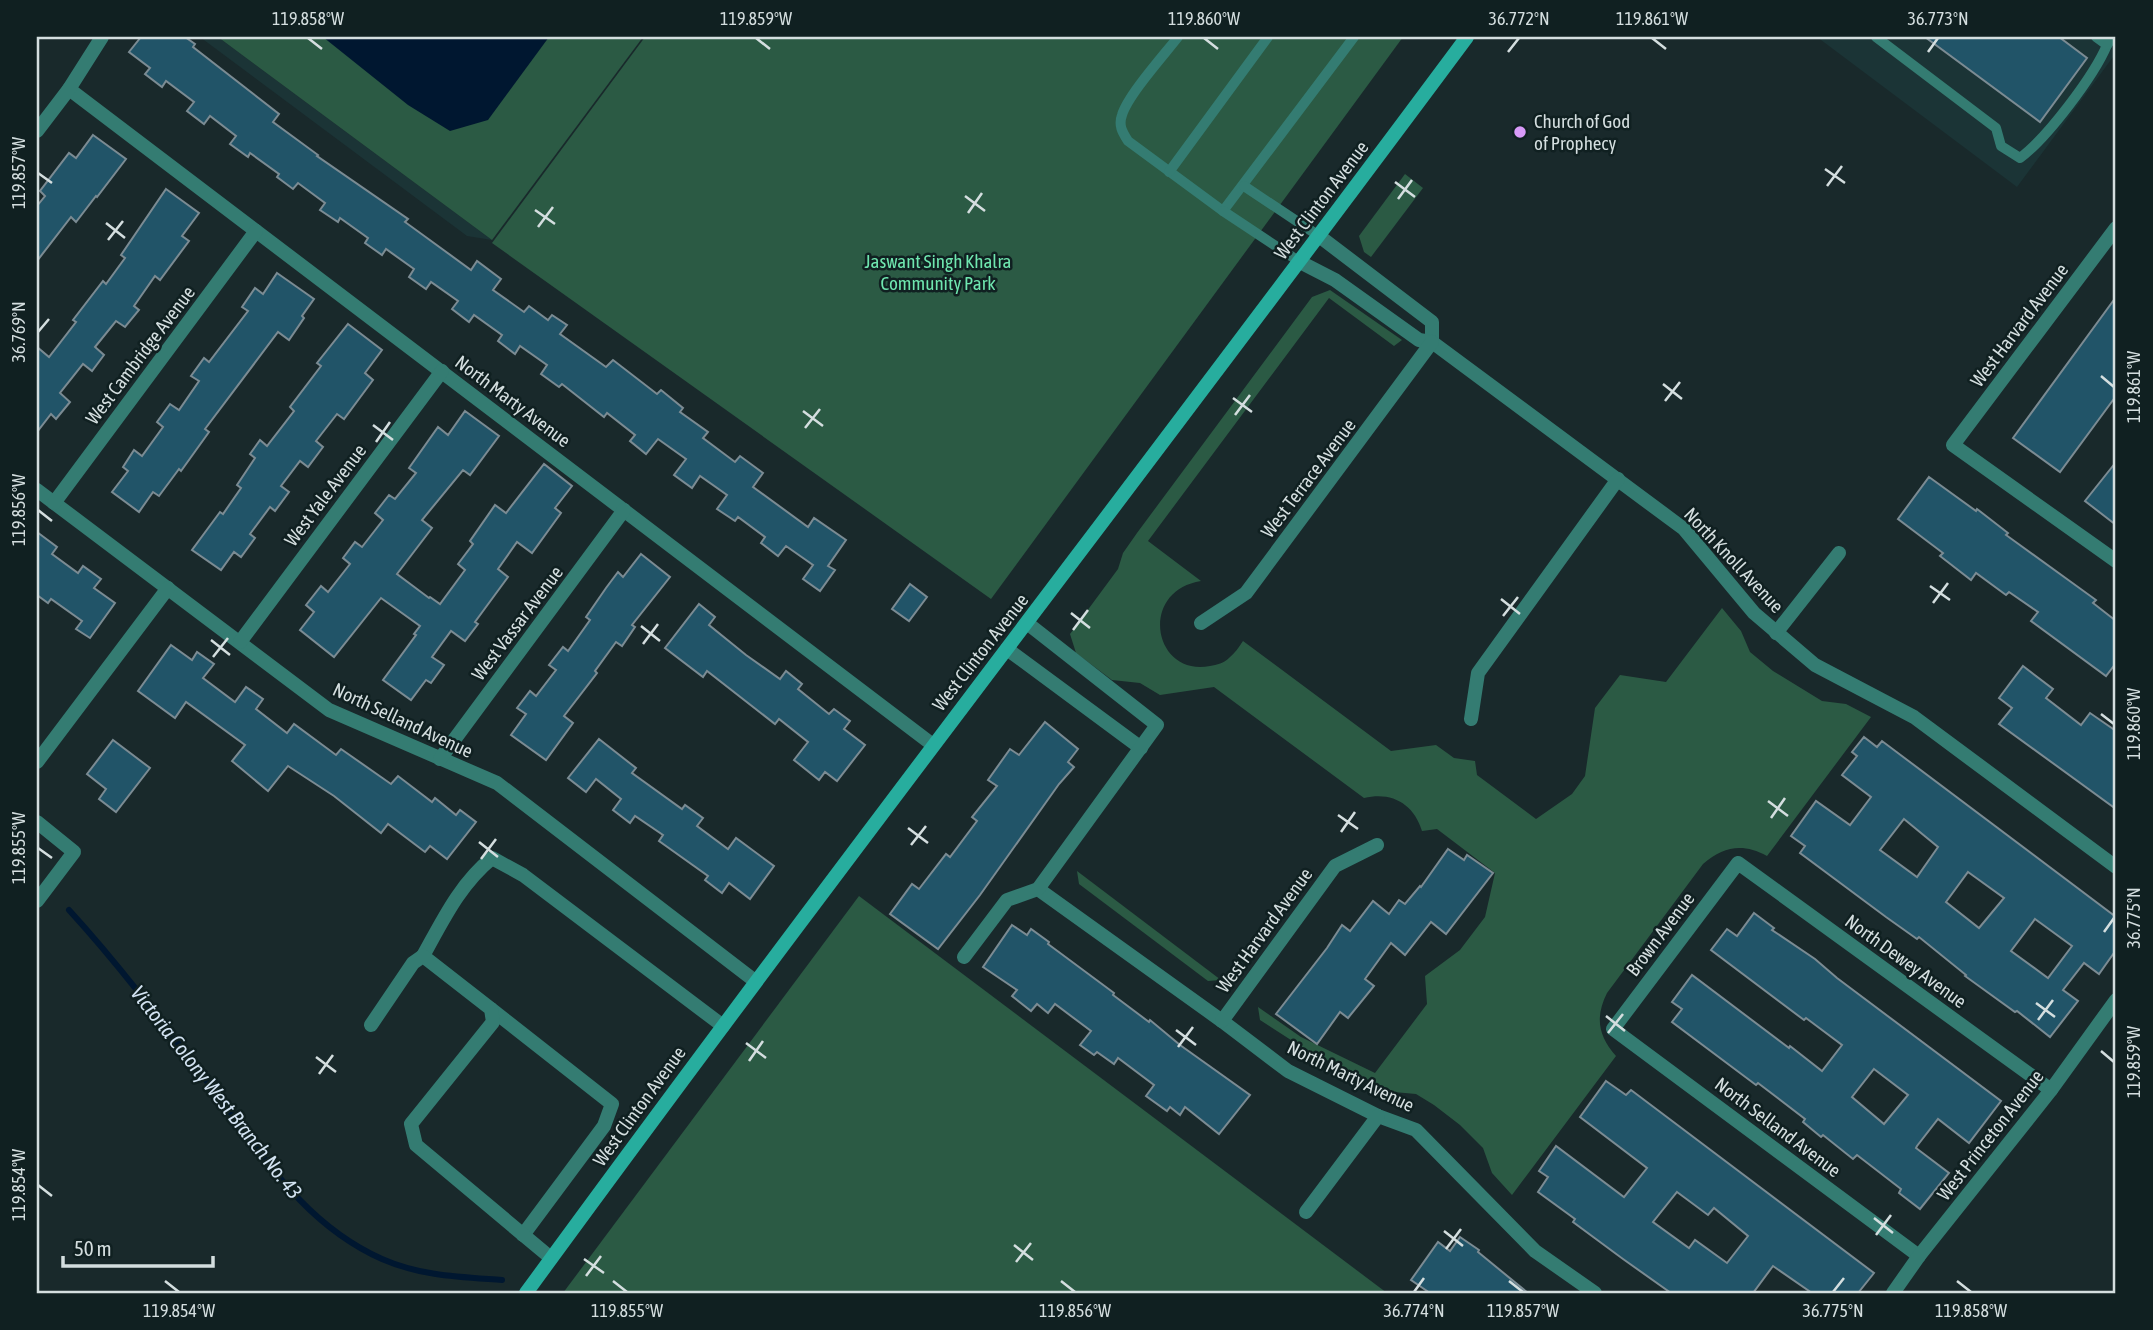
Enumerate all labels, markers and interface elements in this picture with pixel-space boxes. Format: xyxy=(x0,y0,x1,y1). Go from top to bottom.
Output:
text: 119.858°W xyxy=(272,8,344,29)
text: 119.859°W xyxy=(720,8,792,29)
text: 119.860°W xyxy=(1168,8,1240,29)
text: 36.772°N xyxy=(1488,8,1550,29)
text: 119.861°W xyxy=(1616,8,1688,29)
text: 36.773°N xyxy=(1907,8,1969,29)
place label: Church of God of Prophecy xyxy=(1534,110,1630,154)
marker: Church of God of Prophecy xyxy=(1512,124,1528,140)
text: 119.857°W xyxy=(8,137,29,209)
street label: West Clinton Avenue xyxy=(1269,137,1373,263)
park label: Jaswant Singh Khalra Community Park xyxy=(865,250,1011,294)
street label: West Harvard Avenue xyxy=(1966,259,2072,391)
street label: West Cambridge Avenue xyxy=(81,282,199,428)
text: 36.769°N xyxy=(8,301,29,363)
street label: North Marty Avenue xyxy=(451,351,575,451)
text: 119.861°W xyxy=(2123,351,2144,423)
street label: West Terrace Avenue xyxy=(1256,414,1360,542)
street label: West Yale Avenue xyxy=(280,440,370,550)
text: 119.856°W xyxy=(8,474,29,546)
street label: North Knoll Avenue xyxy=(1680,503,1788,617)
street label: West Vassar Avenue xyxy=(467,562,567,684)
street label: West Clinton Avenue xyxy=(927,589,1033,715)
street label: North Selland Avenue xyxy=(330,678,476,762)
text: 119.860°W xyxy=(2123,688,2144,760)
text: 119.855°W xyxy=(8,812,29,884)
street label: West Harvard Avenue xyxy=(1211,864,1317,996)
text: 36.775°N xyxy=(2123,887,2144,949)
street label: Brown Avenue xyxy=(1621,888,1699,980)
street label: North Dewey Avenue xyxy=(1841,910,1971,1012)
water label: Victoria Colony West Branch No. 43 xyxy=(126,981,308,1203)
text: 119.859°W xyxy=(2123,1026,2144,1098)
street label: North Marty Avenue xyxy=(1284,1036,1418,1116)
street label: West Clinton Avenue xyxy=(588,1042,690,1170)
street label: West Princeton Avenue xyxy=(1932,1065,2048,1205)
street label: North Selland Avenue xyxy=(1711,1073,1845,1181)
text: 119.854°W xyxy=(8,1149,29,1221)
scale bar xyxy=(63,1225,214,1269)
text: 50 m xyxy=(74,1236,112,1260)
text: 119.854°W xyxy=(143,1300,215,1321)
text: 119.855°W xyxy=(591,1300,663,1321)
text: 119.856°W xyxy=(1039,1300,1111,1321)
text: 36.774°N xyxy=(1383,1300,1445,1321)
text: 119.857°W xyxy=(1487,1300,1559,1321)
text: 36.775°N xyxy=(1802,1300,1864,1321)
text: 119.858°W xyxy=(1935,1300,2007,1321)

